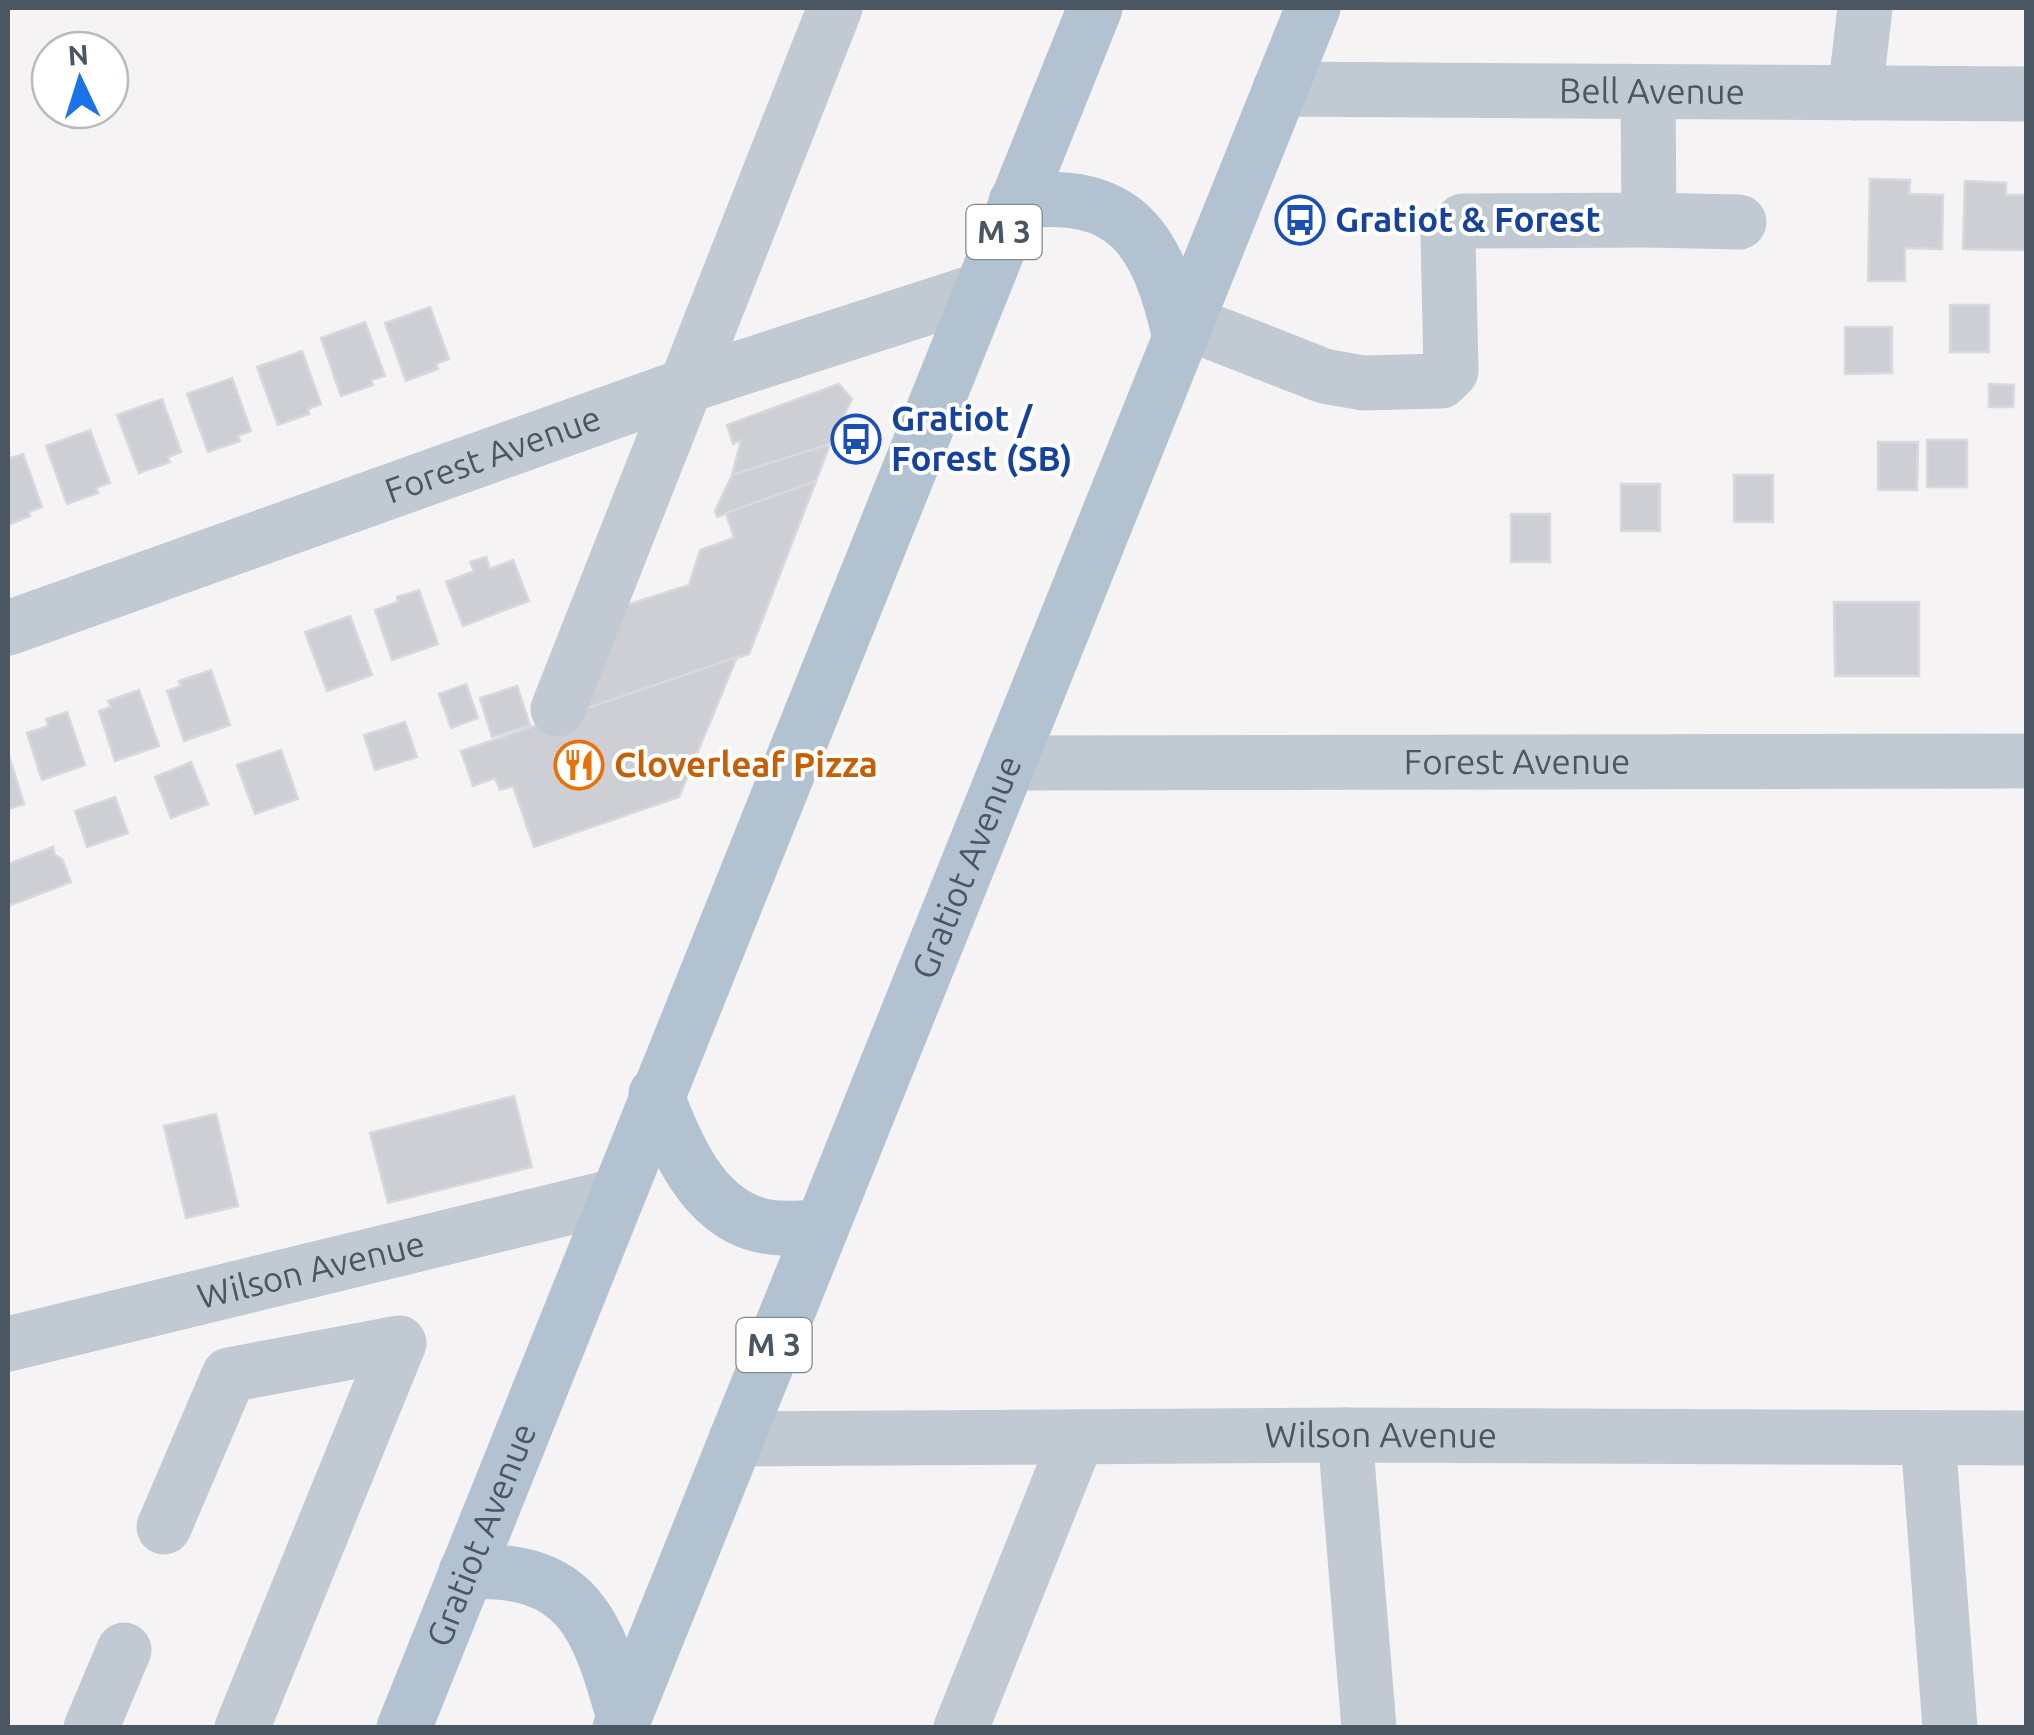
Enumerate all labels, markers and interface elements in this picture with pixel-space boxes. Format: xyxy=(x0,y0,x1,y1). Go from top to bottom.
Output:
north arrow xyxy=(30,30,130,130)
text: N xyxy=(67,38,90,71)
street label: Bell Avenue xyxy=(1559,70,1745,111)
bus stop icon: Gratiot & Forest xyxy=(1274,194,1326,246)
place label: Gratiot & Forest xyxy=(1335,199,1600,239)
road number: M 3 xyxy=(966,205,1042,259)
street label: Forest Avenue xyxy=(379,397,606,511)
place label: Gratiot / Forest (SB) xyxy=(891,398,1072,478)
bus stop icon: Gratiot / Forest (SB) xyxy=(830,413,882,465)
restaurant icon: Cloverleaf Pizza xyxy=(553,739,605,791)
street label: Forest Avenue xyxy=(1404,741,1630,781)
place label: Cloverleaf Pizza xyxy=(614,744,878,784)
street label: Gratiot Avenue xyxy=(903,749,1029,984)
street label: Wilson Avenue xyxy=(193,1222,429,1316)
road number: M 3 xyxy=(736,1318,812,1372)
street label: Wilson Avenue xyxy=(1265,1414,1497,1455)
street label: Gratiot Avenue xyxy=(418,1417,543,1652)

